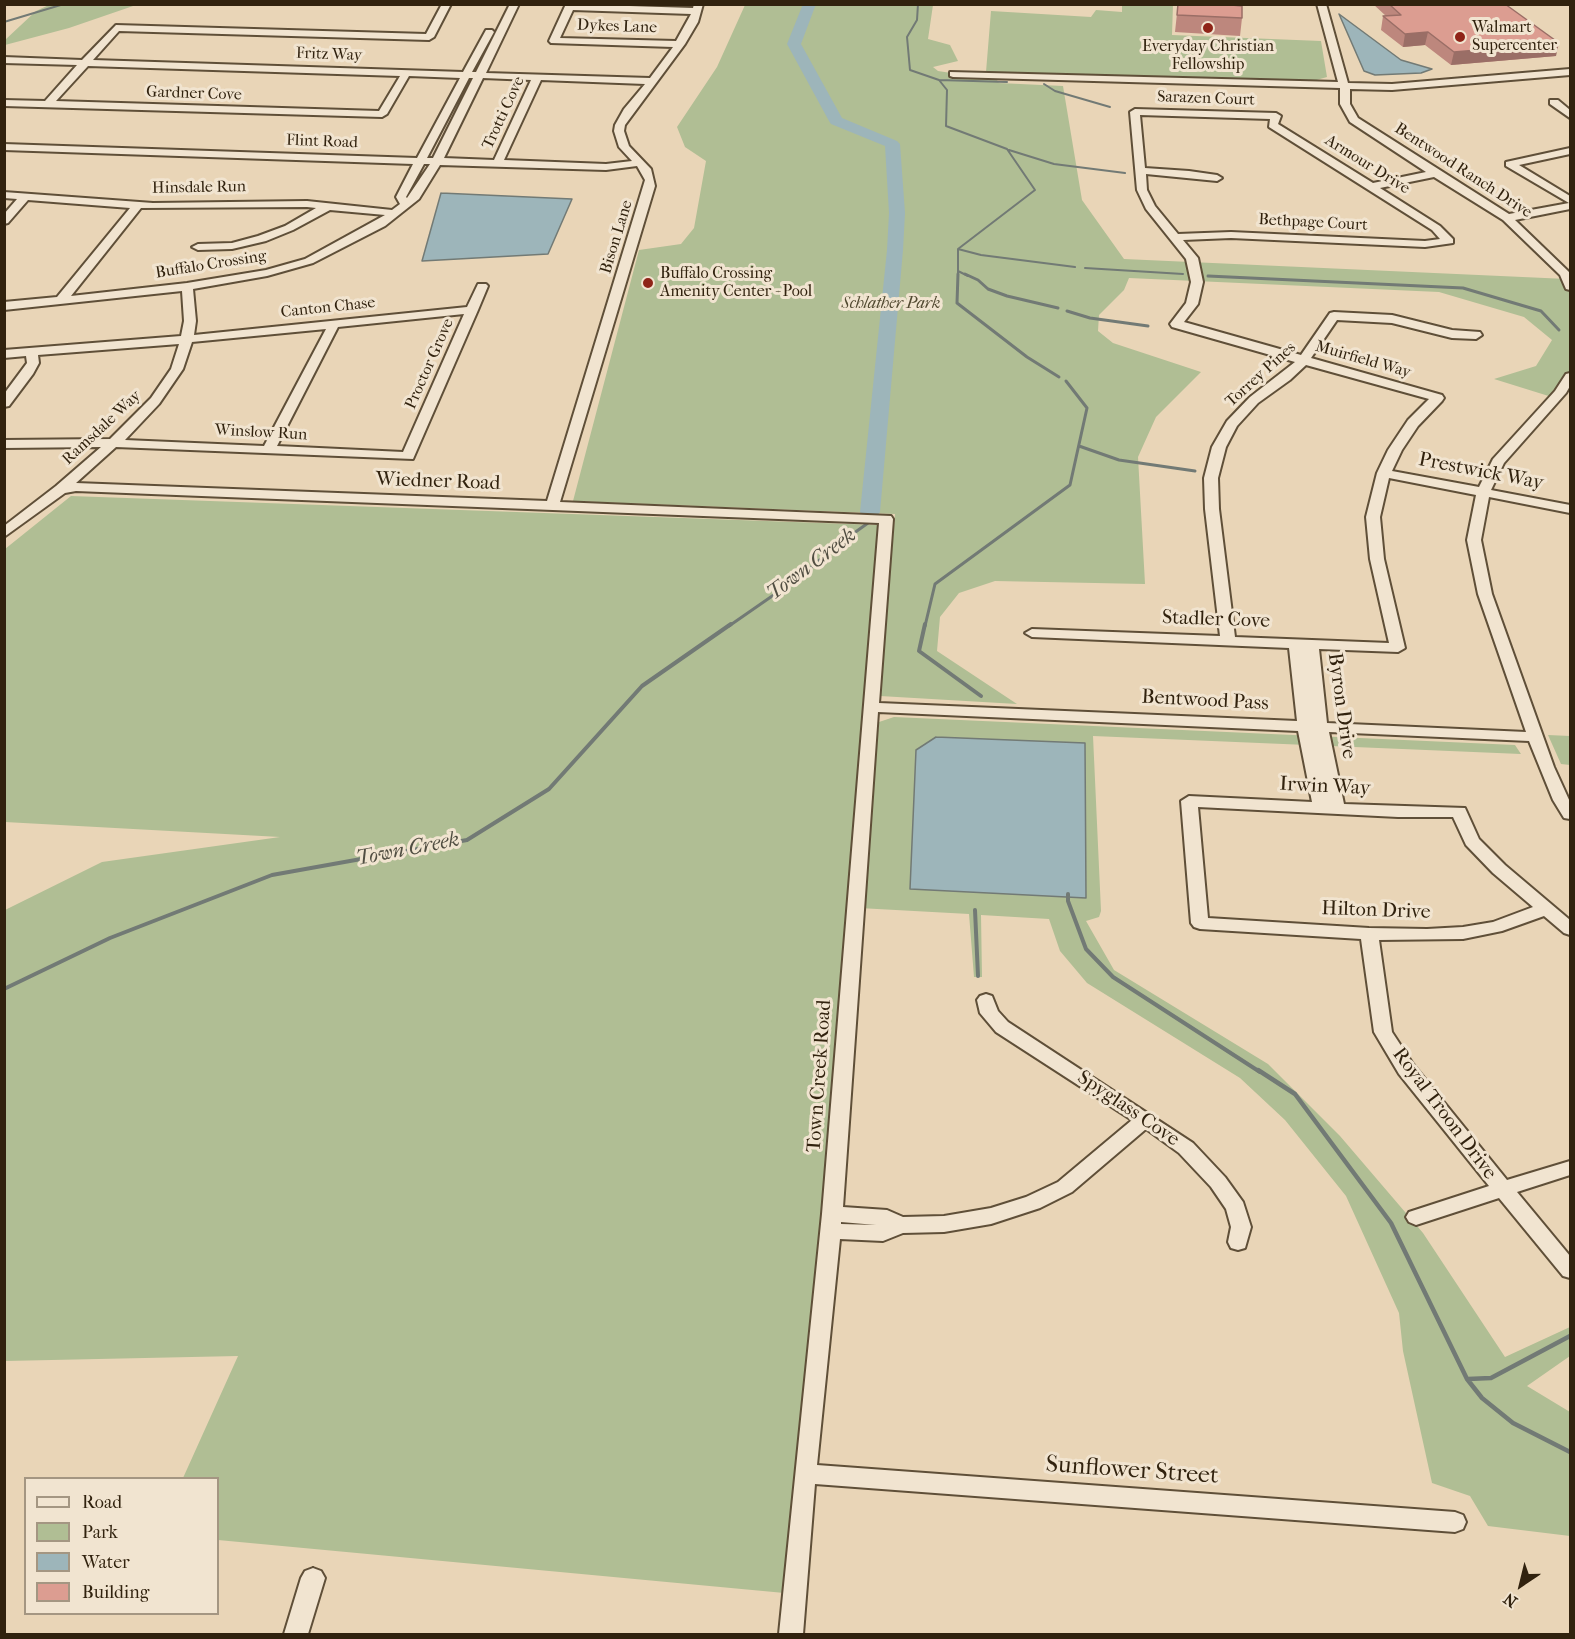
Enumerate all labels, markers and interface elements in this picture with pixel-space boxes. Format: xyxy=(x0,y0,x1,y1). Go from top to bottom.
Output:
street label: Dykes Lane xyxy=(577,16,657,38)
place label: Walmart Supercenter xyxy=(1472,18,1557,56)
marker: Everyday Christian Fellowship xyxy=(1201,21,1215,35)
marker: Walmart Supercenter xyxy=(1453,30,1467,44)
place label: Everyday Christian Fellowship xyxy=(1142,37,1274,75)
street label: Fritz Way xyxy=(295,44,363,66)
street label: Trotti Cove xyxy=(479,74,529,152)
street label: Gardner Cove xyxy=(146,83,242,105)
street label: Sarazen Court xyxy=(1157,88,1255,110)
street label: Bentwood Ranch Drive xyxy=(1391,119,1535,223)
street label: Flint Road xyxy=(286,131,358,153)
street label: Armour Drive xyxy=(1321,131,1413,199)
street label: Hinsdale Run xyxy=(152,178,246,198)
street label: Bison Lane xyxy=(597,198,637,276)
street label: Bethpage Court xyxy=(1258,211,1368,235)
street label: Buffalo Crossing xyxy=(154,247,268,283)
place label: Buffalo Crossing Amenity Center - Pool xyxy=(660,264,812,302)
marker: Buffalo Crossing Amenity Center - Pool xyxy=(641,276,655,290)
street label: Canton Chase xyxy=(280,294,376,322)
park label: Schlather Park xyxy=(842,294,940,314)
street label: Proctor Grove xyxy=(402,316,458,412)
street label: Muirfield Way xyxy=(1313,337,1413,383)
street label: Torrey Pines xyxy=(1222,338,1300,412)
street label: Ramsdale Way xyxy=(59,387,145,469)
street label: Winslow Run xyxy=(214,421,308,445)
street label: Prestwick Way xyxy=(1417,448,1545,496)
street label: Wiedner Road xyxy=(375,468,501,496)
water label: Town Creek xyxy=(763,523,861,607)
street label: Stadler Cove xyxy=(1161,606,1271,634)
street label: Byron Drive xyxy=(1322,651,1360,761)
street label: Bentwood Pass xyxy=(1141,686,1269,716)
street label: Irwin Way xyxy=(1279,773,1371,801)
water label: Town Creek xyxy=(354,828,462,872)
street label: Hilton Drive xyxy=(1321,897,1431,925)
street label: Town Creek Road xyxy=(803,999,837,1153)
street label: Royal Troon Drive xyxy=(1387,1043,1501,1185)
street label: Spyglass Cove xyxy=(1072,1066,1184,1152)
street label: Sunflower Street xyxy=(1045,1451,1219,1491)
legend xyxy=(24,1477,219,1615)
text: Road xyxy=(82,1492,122,1513)
text: Park xyxy=(82,1522,118,1543)
text: Water xyxy=(82,1552,130,1573)
north arrow xyxy=(1491,1555,1551,1615)
text: Building xyxy=(82,1582,149,1603)
text: N xyxy=(1500,1589,1521,1611)

